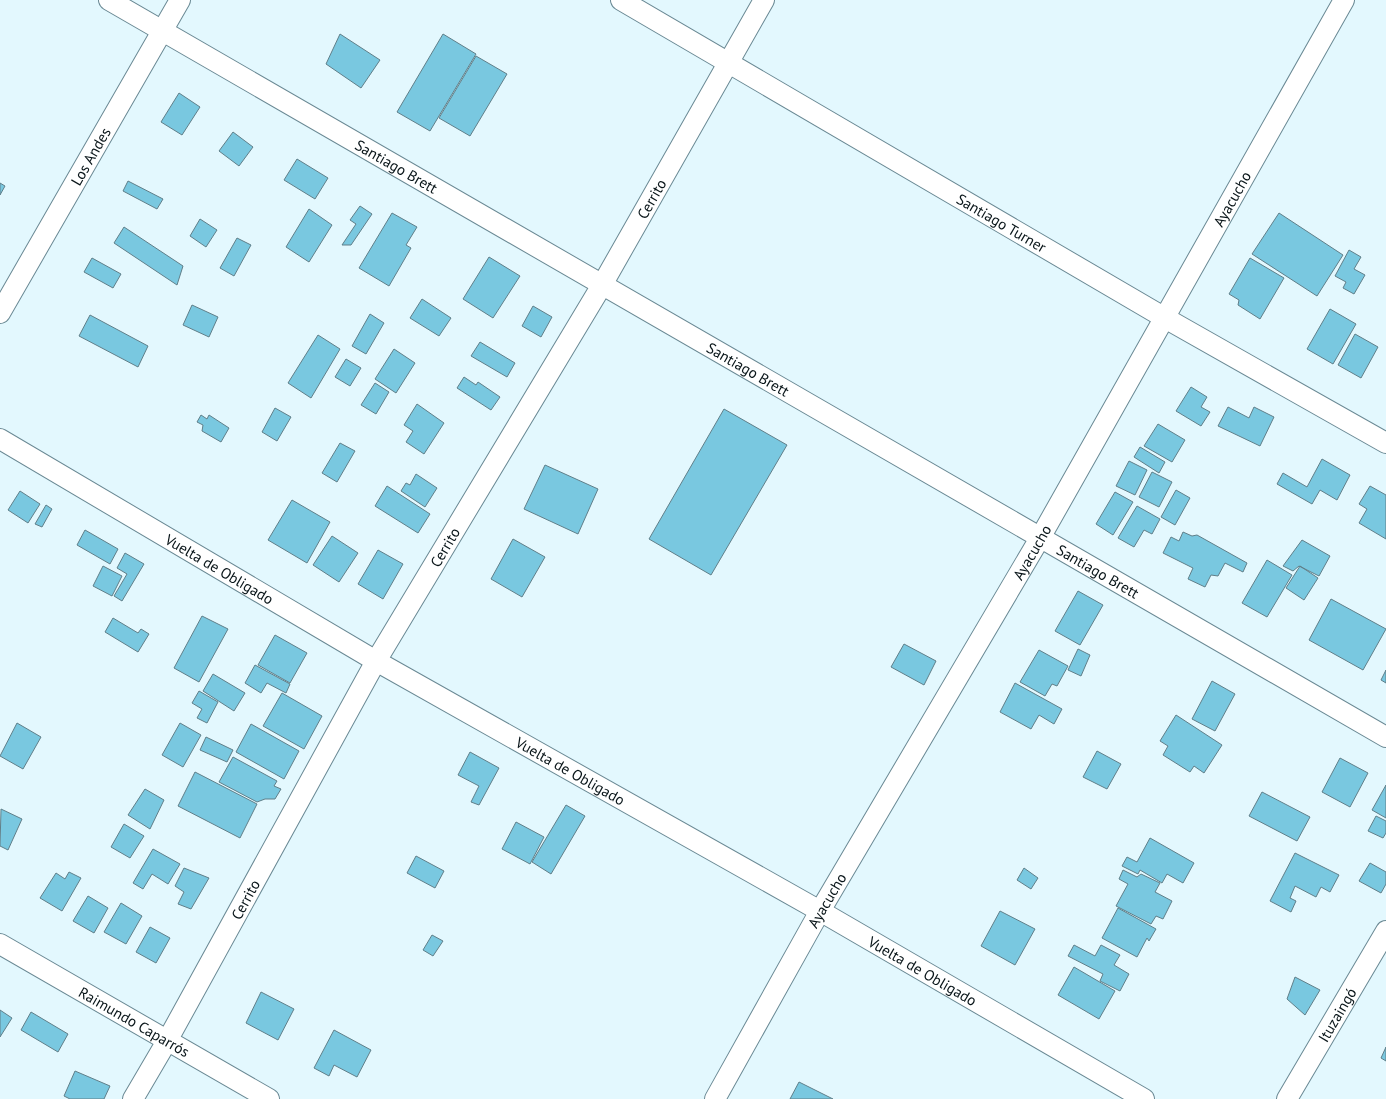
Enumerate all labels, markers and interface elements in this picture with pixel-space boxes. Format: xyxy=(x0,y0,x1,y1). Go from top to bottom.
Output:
street label: Los Andes xyxy=(66,124,114,188)
street label: Santiago Brett xyxy=(352,135,441,197)
street label: Ayacucho xyxy=(1208,168,1255,230)
street label: Cerrito xyxy=(632,175,670,222)
street label: Santiago Turner xyxy=(953,189,1050,256)
street label: Santiago Brett xyxy=(704,338,793,400)
street label: Ayacucho xyxy=(1008,521,1055,583)
street label: Cerrito xyxy=(425,524,464,570)
street label: Vuelta de Obligado xyxy=(161,529,277,608)
street label: Santiago Brett xyxy=(1053,540,1143,602)
street label: Vuelta de Obligado xyxy=(512,732,629,809)
street label: Ayacucho xyxy=(803,869,850,931)
street label: Cerrito xyxy=(226,876,264,923)
street label: Vuelta de Obligado xyxy=(864,931,981,1010)
street label: Raimundo Caparrós xyxy=(75,982,193,1061)
street label: Ituzaingó xyxy=(1313,984,1360,1045)

